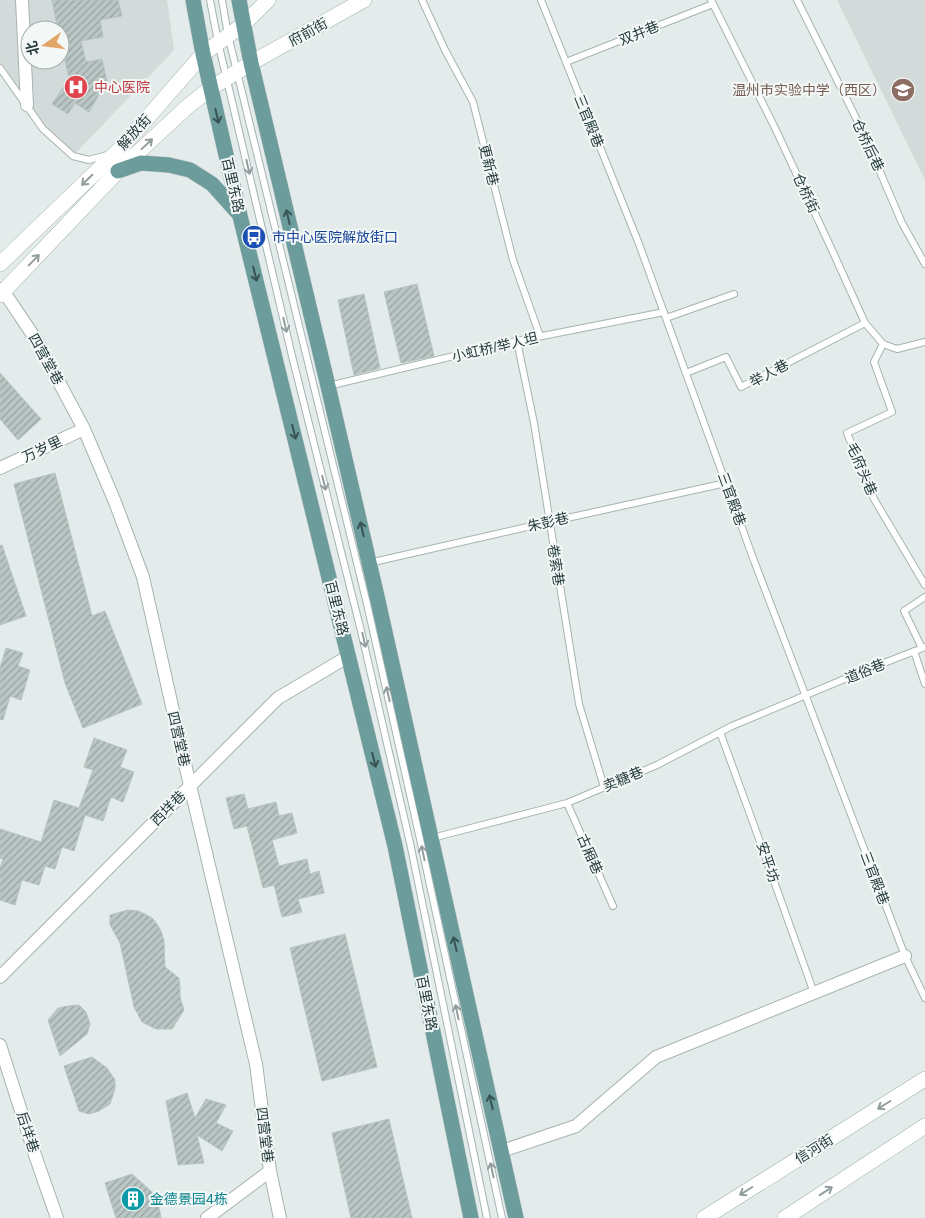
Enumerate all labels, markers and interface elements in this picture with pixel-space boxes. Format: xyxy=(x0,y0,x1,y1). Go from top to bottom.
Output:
street label: 府前街 xyxy=(286,15,330,49)
street label: 双井巷 xyxy=(617,18,661,48)
north arrow xyxy=(20,20,70,70)
text: 北 xyxy=(23,39,42,57)
hospital icon: 中心医院 xyxy=(63,74,89,100)
school or university icon: 温州市实验中学（西区） xyxy=(890,77,916,103)
place label: 中心医院 xyxy=(94,79,150,95)
place label: 温州市实验中学（西区） xyxy=(732,82,886,98)
street label: 三官殿巷 xyxy=(571,92,607,150)
one-way arrow xyxy=(213,108,222,124)
street label: 解放街 xyxy=(114,111,154,153)
street label: 仓桥后巷 xyxy=(849,116,887,174)
one-way arrow xyxy=(141,138,154,150)
street label: 更新巷 xyxy=(476,143,502,187)
street label: 百里东路 xyxy=(219,156,247,214)
one-way arrow xyxy=(244,158,253,174)
street label: 仓桥街 xyxy=(790,171,822,215)
one-way arrow xyxy=(81,174,94,186)
one-way arrow xyxy=(283,210,292,226)
bus stop icon: 市中心医院解放街口 xyxy=(241,224,267,250)
place label: 市中心医院解放街口 xyxy=(272,229,398,245)
one-way arrow xyxy=(28,254,40,267)
one-way arrow xyxy=(251,266,260,282)
one-way arrow xyxy=(281,317,290,333)
street label: 小虹桥/举人坦 xyxy=(450,329,540,365)
street label: 四营堂巷 xyxy=(25,331,67,387)
street label: 举人巷 xyxy=(747,356,791,390)
one-way arrow xyxy=(290,423,299,439)
street label: 万岁里 xyxy=(20,433,64,465)
street label: 毛府头巷 xyxy=(844,440,880,498)
street label: 三官殿巷 xyxy=(715,470,749,528)
one-way arrow xyxy=(320,474,329,490)
street label: 朱彭巷 xyxy=(526,509,570,535)
one-way arrow xyxy=(357,521,366,537)
street label: 卷索巷 xyxy=(545,543,567,587)
street label: 百里东路 xyxy=(322,579,352,637)
one-way arrow xyxy=(359,632,369,648)
street label: 道俗巷 xyxy=(843,656,887,686)
one-way arrow xyxy=(383,687,392,703)
street label: 四营堂巷 xyxy=(165,710,193,768)
one-way arrow xyxy=(370,751,379,767)
street label: 卖糖巷 xyxy=(601,763,645,795)
street label: 西垟巷 xyxy=(147,787,189,829)
street label: 古厢巷 xyxy=(574,832,606,876)
street label: 安平坊 xyxy=(754,840,782,884)
one-way arrow xyxy=(418,845,427,861)
street label: 三官殿巷 xyxy=(857,849,893,907)
one-way arrow xyxy=(450,936,459,952)
street label: 百里东路 xyxy=(414,974,440,1032)
one-way arrow xyxy=(452,1004,462,1020)
one-way arrow xyxy=(486,1095,495,1111)
one-way arrow xyxy=(877,1100,891,1110)
street label: 四营堂巷 xyxy=(254,1106,276,1164)
street label: 后垟巷 xyxy=(14,1110,42,1154)
street label: 信河街 xyxy=(792,1131,836,1167)
one-way arrow xyxy=(487,1163,496,1179)
building icon: 金德景园4栋 xyxy=(120,1186,146,1212)
one-way arrow xyxy=(739,1186,753,1197)
one-way arrow xyxy=(819,1186,833,1196)
place label: 金德景园4栋 xyxy=(150,1191,228,1207)

